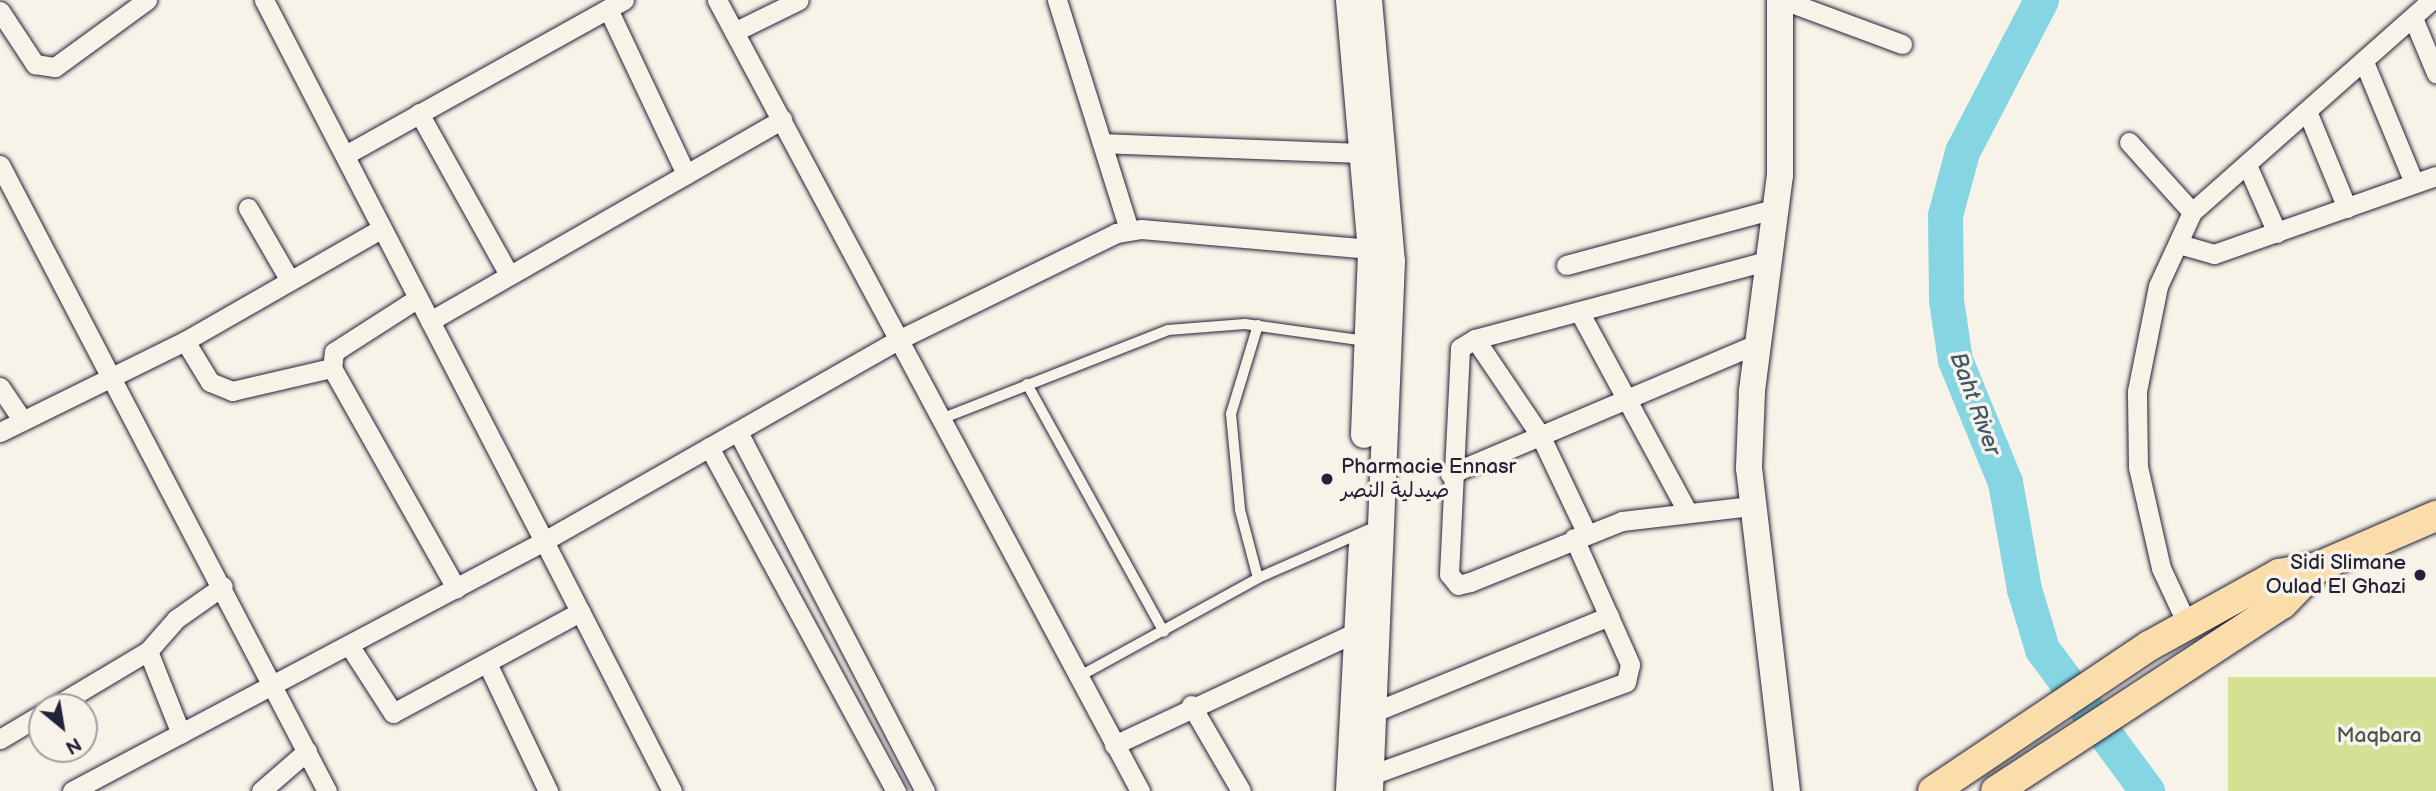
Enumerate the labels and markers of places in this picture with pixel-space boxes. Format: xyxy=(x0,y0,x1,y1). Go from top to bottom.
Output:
place label: Pharmacie Ennasr صيدلية النصر xyxy=(1341,454,1516,504)
marker: Pharmacie Ennasr صيدلية النصر xyxy=(1319,471,1335,487)
place label: Sidi Slimane Oulad El Ghazi xyxy=(2266,550,2406,600)
marker: Sidi Slimane Oulad El Ghazi xyxy=(2412,567,2428,583)

